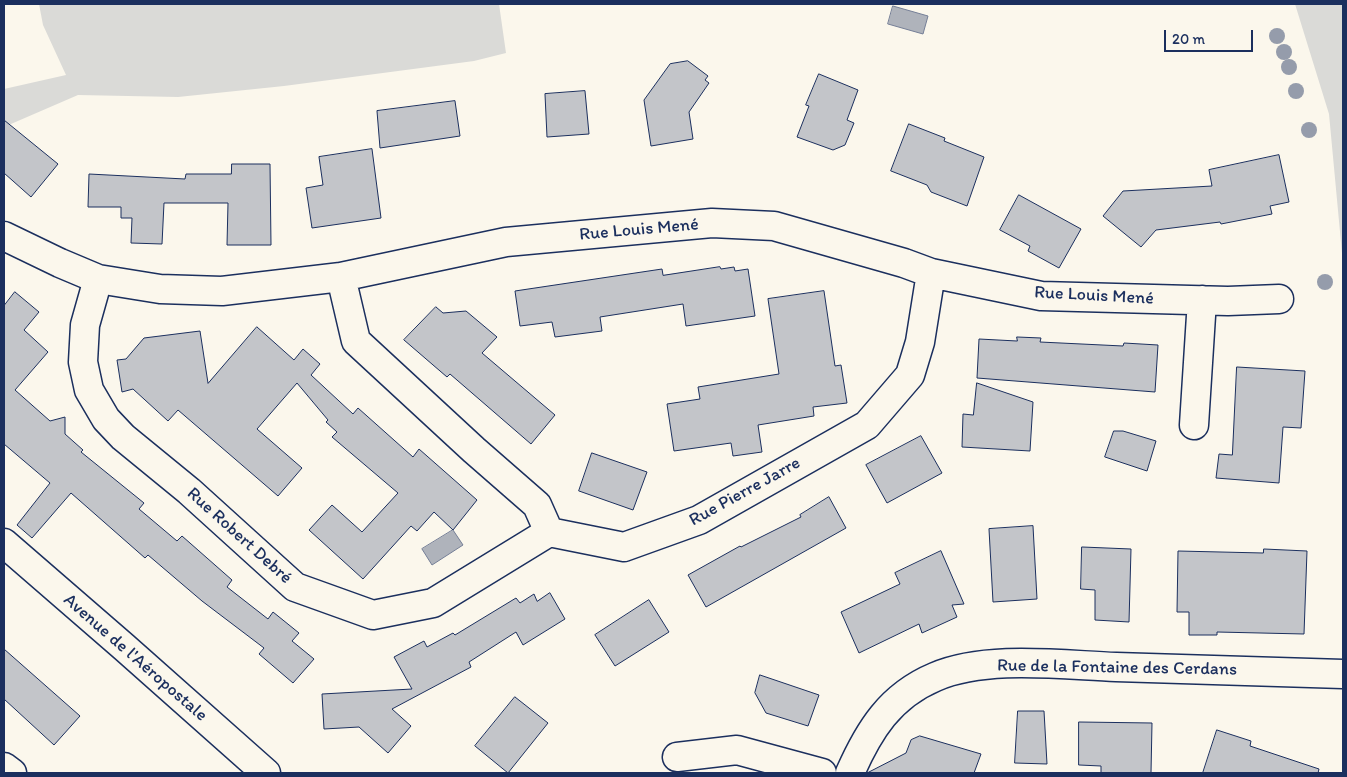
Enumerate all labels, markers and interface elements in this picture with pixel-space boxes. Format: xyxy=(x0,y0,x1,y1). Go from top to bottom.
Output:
scale bar xyxy=(1167,20,1256,52)
text: 20 m xyxy=(1172,30,1205,48)
street label: Rue Louis Mené xyxy=(578,214,700,246)
street label: Rue Louis Mené xyxy=(1034,282,1154,310)
street label: Rue Pierre Jarre xyxy=(686,453,804,531)
street label: Rue Robert Debré xyxy=(182,483,296,589)
street label: Avenue de l'Aéropostale xyxy=(59,590,211,726)
street label: Rue de la Fontaine des Cerdans xyxy=(997,655,1237,681)

